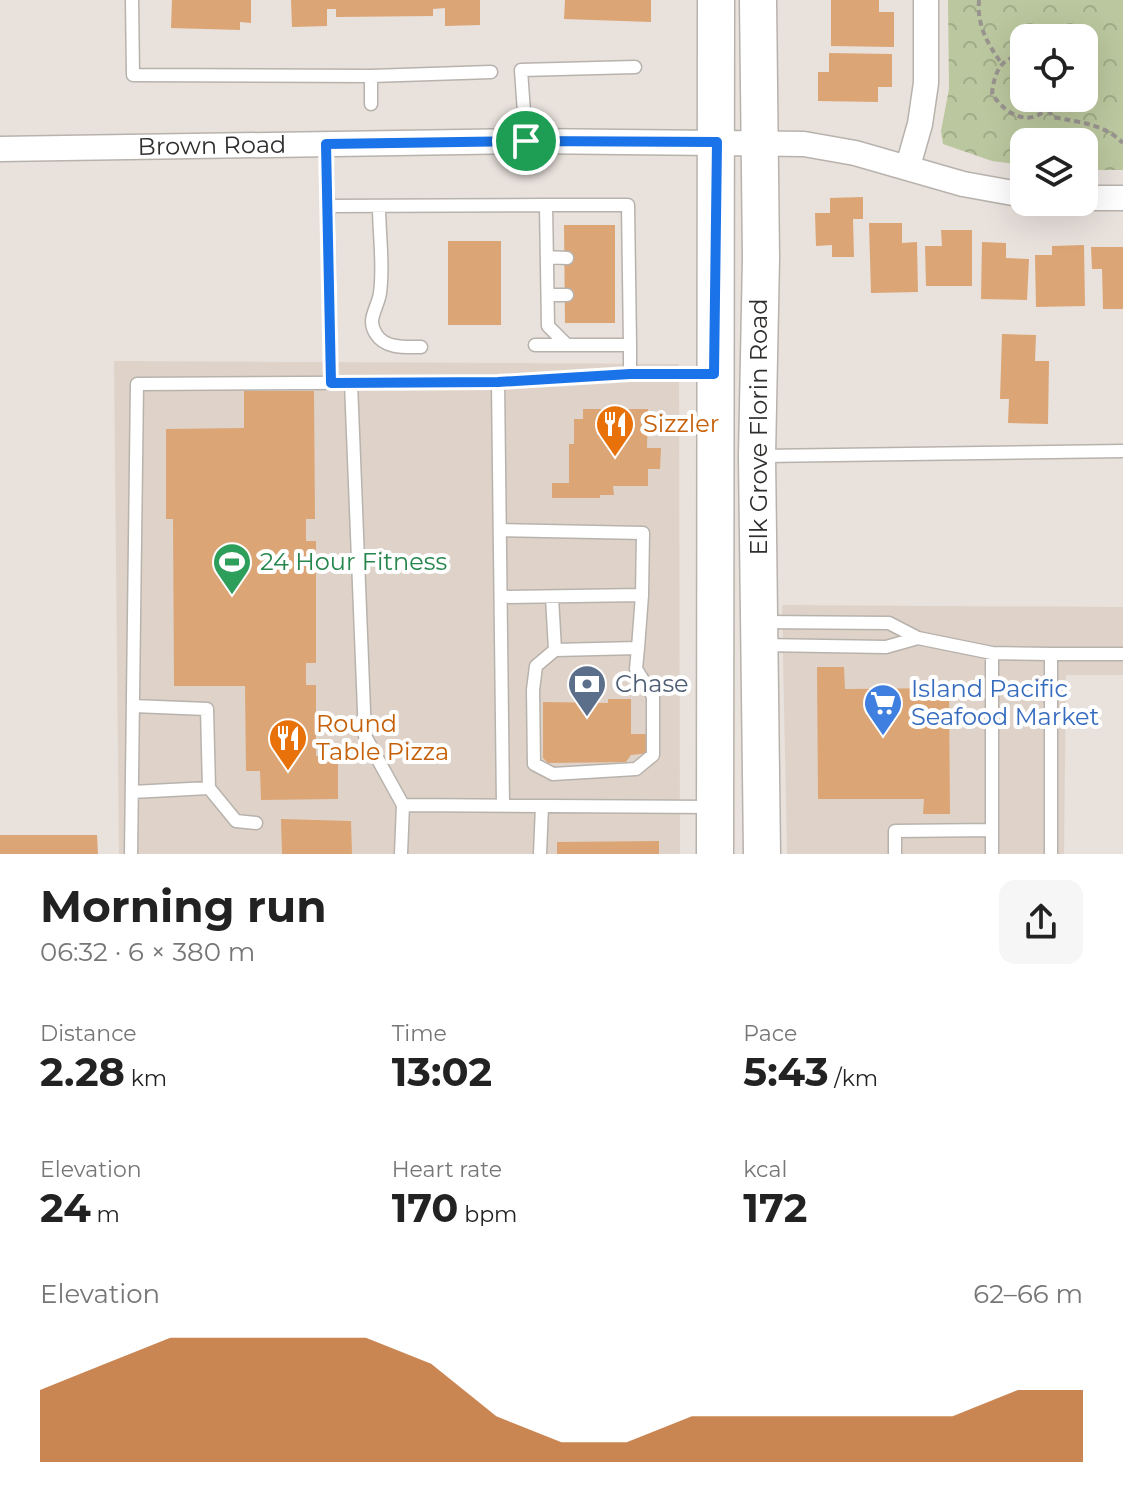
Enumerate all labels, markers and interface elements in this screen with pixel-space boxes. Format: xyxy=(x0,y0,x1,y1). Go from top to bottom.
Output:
map controls xyxy=(1010,24,1098,216)
button: locate xyxy=(1010,24,1098,112)
pin xyxy=(492,107,560,175)
icon: arrive xyxy=(504,119,548,163)
button: layers xyxy=(1010,128,1098,216)
street label: Brown Road xyxy=(137,130,286,161)
street label: Elk Grove Florin Road xyxy=(744,299,773,556)
restaurant icon: Sizzler xyxy=(594,403,636,458)
place label: Sizzler xyxy=(643,409,719,438)
sports icon: 24 Hour Fitness xyxy=(211,541,253,596)
place label: 24 Hour Fitness xyxy=(260,547,447,576)
bank icon: Chase xyxy=(566,663,608,718)
place label: Chase xyxy=(615,669,689,698)
place label: Island Pacific Seafood Market xyxy=(911,674,1099,731)
supermarket icon: Island Pacific Seafood Market xyxy=(862,682,904,737)
place label: Round Table Pizza xyxy=(316,709,449,766)
restaurant icon: Round Table Pizza xyxy=(267,717,309,772)
text: Morning run xyxy=(40,879,327,933)
button: share xyxy=(999,880,1083,964)
text: 06:32 · 6 × 380 m xyxy=(40,936,255,968)
text: Distance xyxy=(40,1020,137,1047)
text: Time xyxy=(392,1020,447,1047)
text: Pace xyxy=(743,1020,797,1047)
text: 2.28 xyxy=(40,1047,125,1096)
text: 13:02 xyxy=(392,1047,492,1096)
text: 5:43 xyxy=(743,1047,829,1096)
text: km xyxy=(125,1065,167,1092)
text: /km xyxy=(829,1065,878,1092)
text: Elevation xyxy=(40,1156,142,1183)
text: Heart rate xyxy=(392,1156,502,1183)
text: kcal xyxy=(743,1156,787,1183)
text: 24 xyxy=(40,1183,91,1232)
text: 170 xyxy=(392,1183,459,1232)
text: 172 xyxy=(743,1183,807,1232)
text: m xyxy=(91,1201,120,1228)
text: bpm xyxy=(459,1201,517,1228)
text: Elevation xyxy=(40,1278,160,1310)
text: 62–66 m xyxy=(973,1278,1083,1310)

